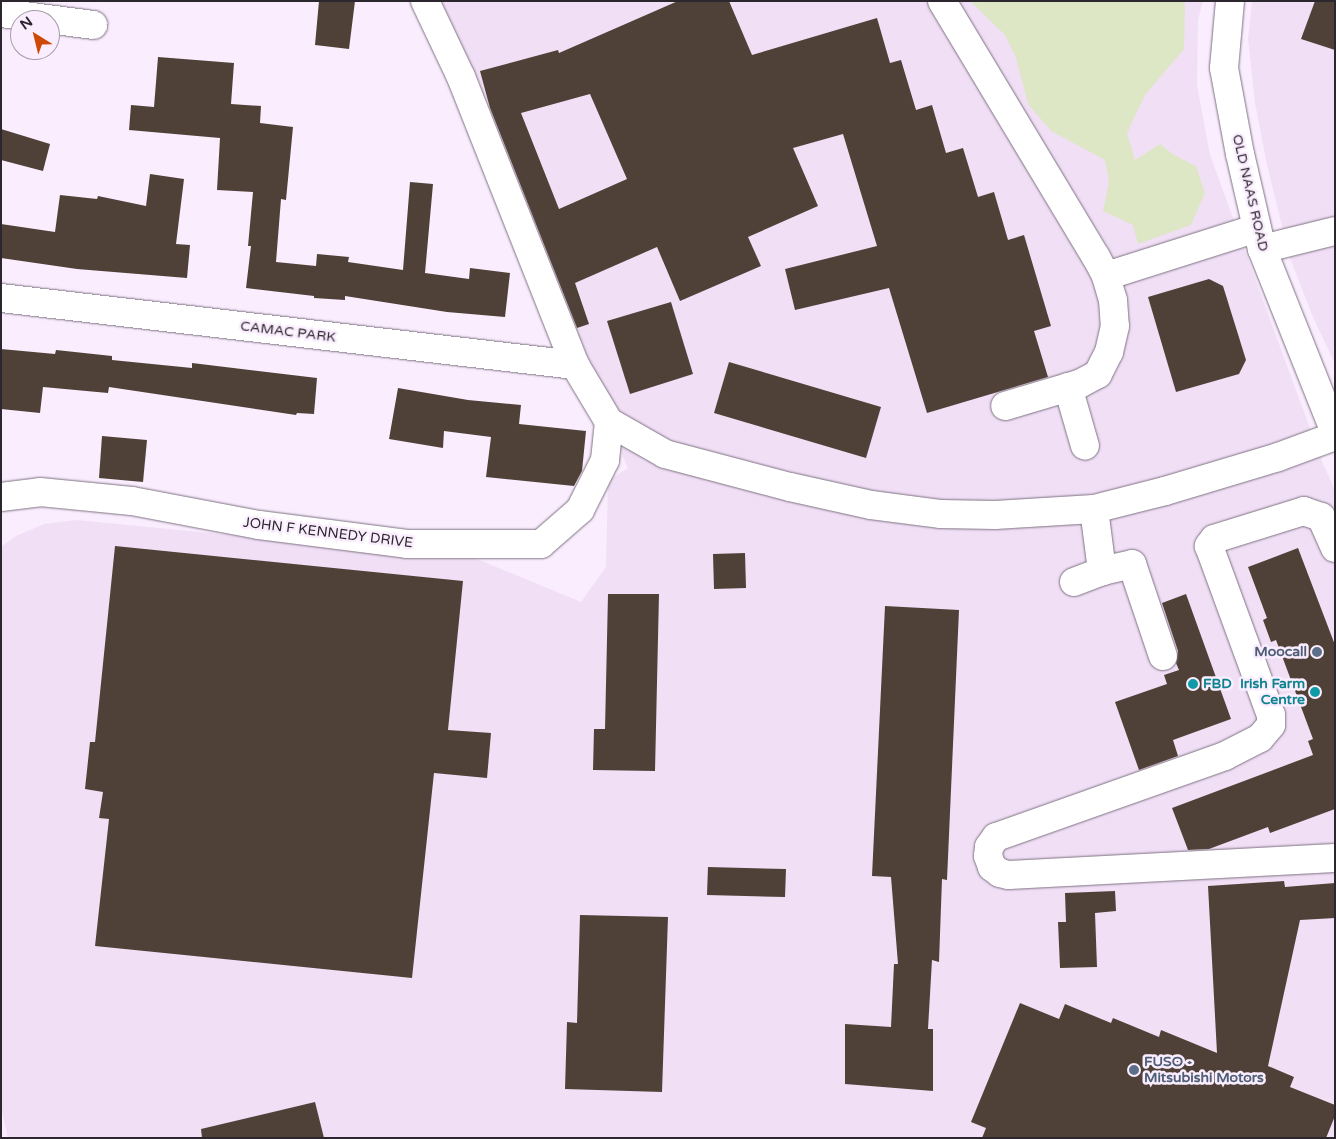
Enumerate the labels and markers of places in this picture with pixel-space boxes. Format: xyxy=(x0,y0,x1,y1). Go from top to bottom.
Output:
place label: Moocall xyxy=(1254,644,1307,660)
marker: Moocall xyxy=(1311,646,1323,658)
place label: FBD xyxy=(1203,676,1232,692)
place label: Irish Farm Centre xyxy=(1240,676,1305,709)
marker: FBD xyxy=(1187,678,1199,690)
marker: Irish Farm Centre xyxy=(1309,686,1321,698)
place label: FUSO - Mitsubishi Motors xyxy=(1144,1054,1264,1086)
marker: FUSO - Mitsubishi Motors xyxy=(1128,1064,1140,1076)

